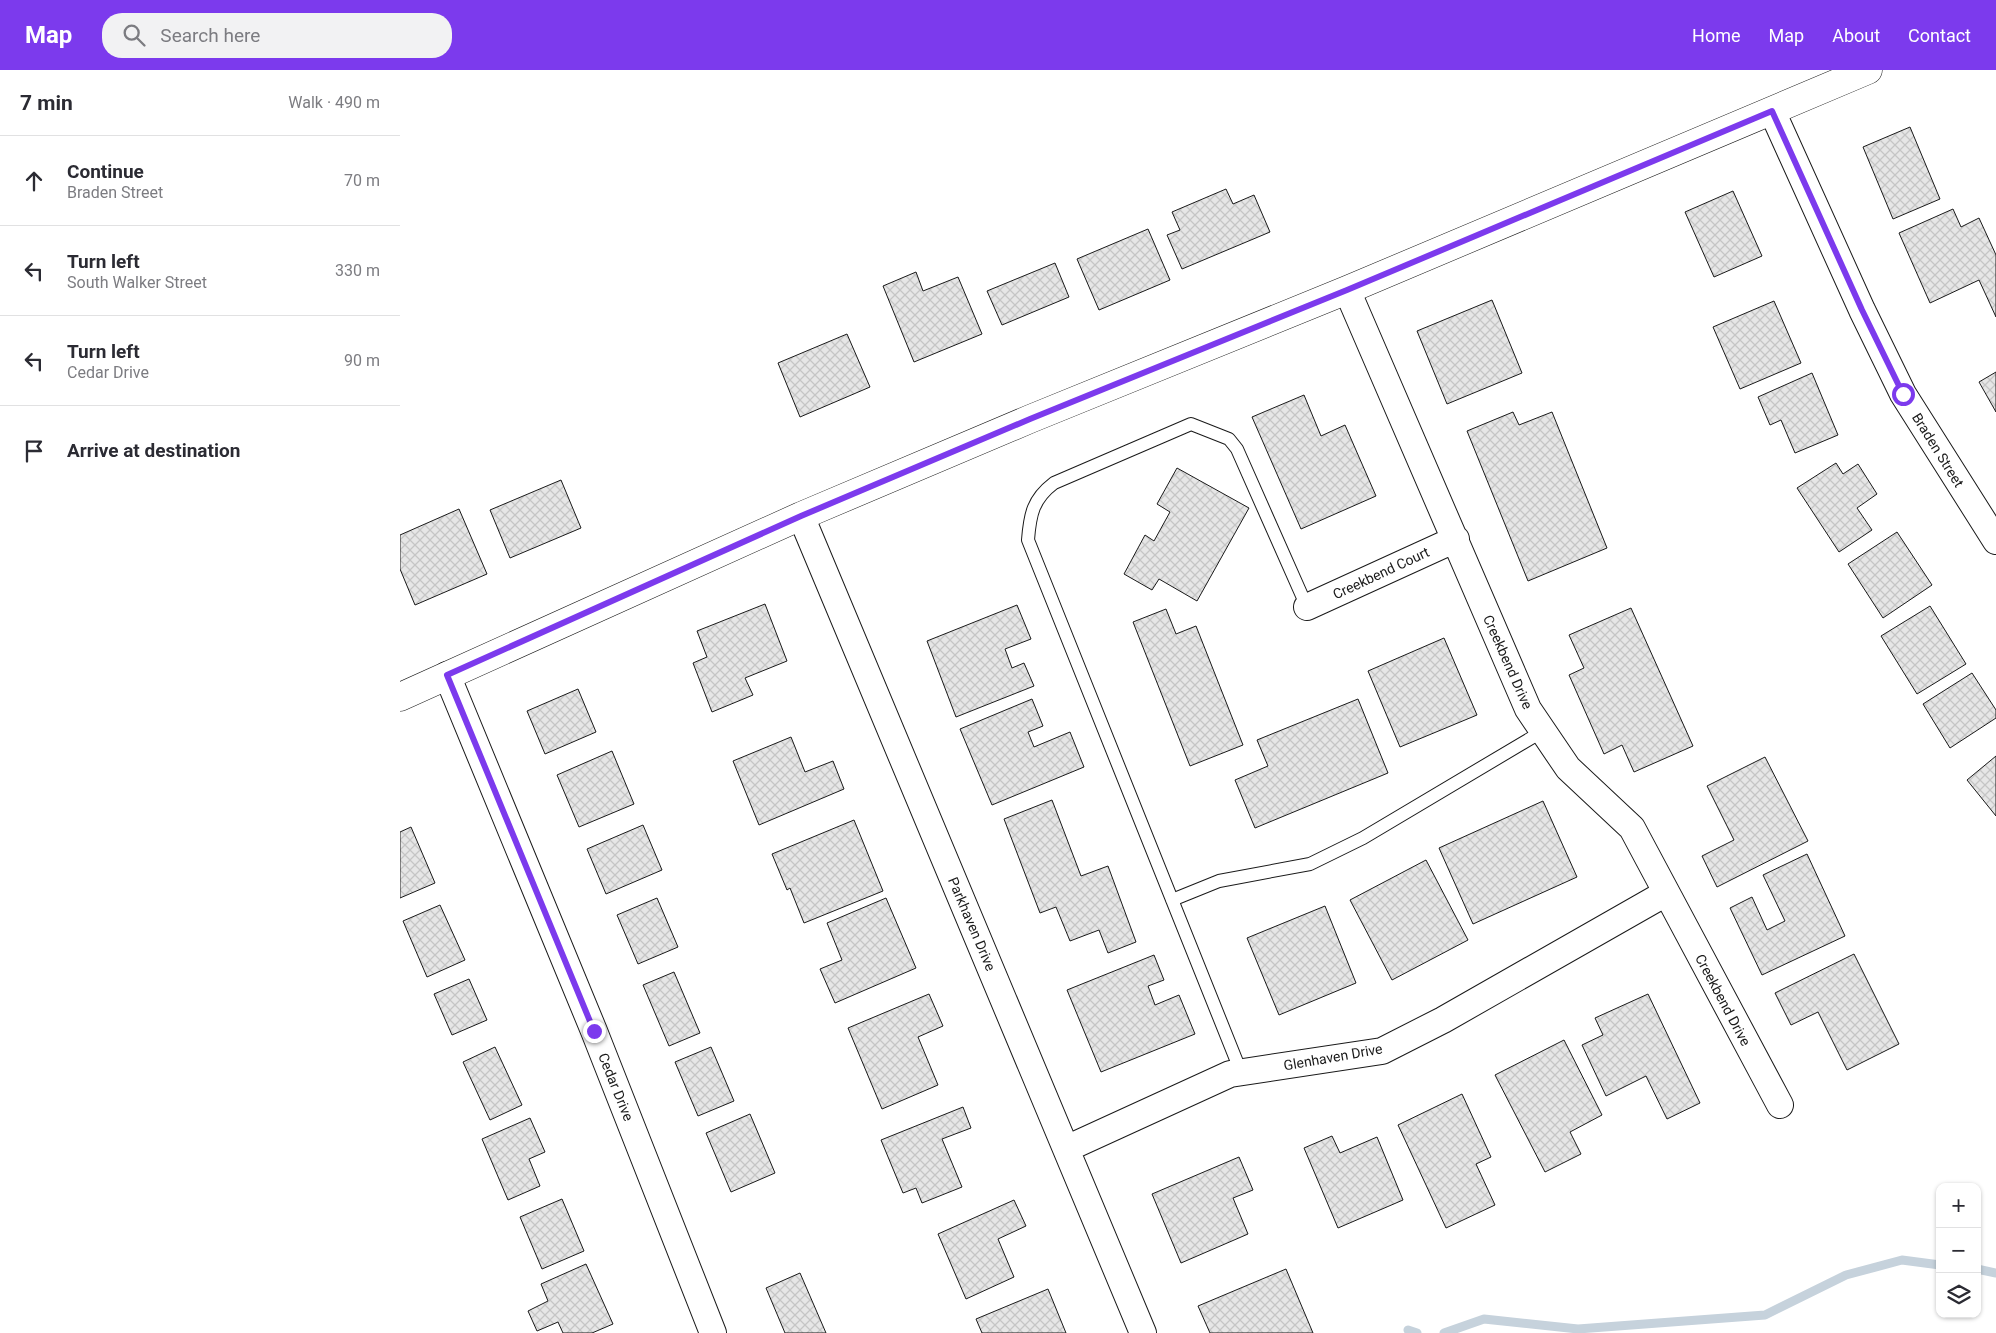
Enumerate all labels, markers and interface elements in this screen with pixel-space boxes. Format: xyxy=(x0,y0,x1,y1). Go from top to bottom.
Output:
search box xyxy=(102,13,452,58)
text: Map xyxy=(25,21,72,49)
icon: search xyxy=(120,21,148,49)
text: Search here xyxy=(160,24,260,47)
text: Home xyxy=(1692,25,1741,46)
text: Map xyxy=(1769,25,1804,46)
text: About xyxy=(1832,25,1880,46)
text: Contact xyxy=(1908,25,1971,46)
text: 7 min xyxy=(20,91,73,115)
text: Walk · 490 m xyxy=(288,93,380,112)
text: Continue xyxy=(67,160,144,183)
icon: ahead xyxy=(20,167,48,195)
text: 70 m xyxy=(344,171,380,190)
text: Braden Street xyxy=(67,183,163,202)
text: Turn left xyxy=(67,250,140,273)
icon: left xyxy=(20,257,48,285)
text: 330 m xyxy=(335,261,380,280)
text: South Walker Street xyxy=(67,273,207,292)
text: Turn left xyxy=(67,340,140,363)
icon: left xyxy=(20,347,48,375)
text: 90 m xyxy=(344,351,380,370)
text: Cedar Drive xyxy=(67,363,149,382)
route start xyxy=(1892,383,1915,406)
street label: Braden Street xyxy=(1909,410,1967,490)
icon: arrive xyxy=(20,437,48,465)
text: Arrive at destination xyxy=(67,439,240,462)
street label: Creekbend Court xyxy=(1330,543,1432,602)
street label: Creekbend Drive xyxy=(1480,612,1536,712)
street label: Parkhaven Drive xyxy=(945,875,999,973)
street label: Creekbend Drive xyxy=(1692,951,1754,1049)
route end xyxy=(583,1020,606,1043)
street label: Glenhaven Drive xyxy=(1282,1040,1384,1074)
street label: Cedar Drive xyxy=(595,1051,637,1123)
map controls xyxy=(1936,1183,1981,1318)
button: + xyxy=(1936,1183,1981,1228)
button: − xyxy=(1936,1228,1981,1273)
button: layers xyxy=(1936,1273,1981,1318)

